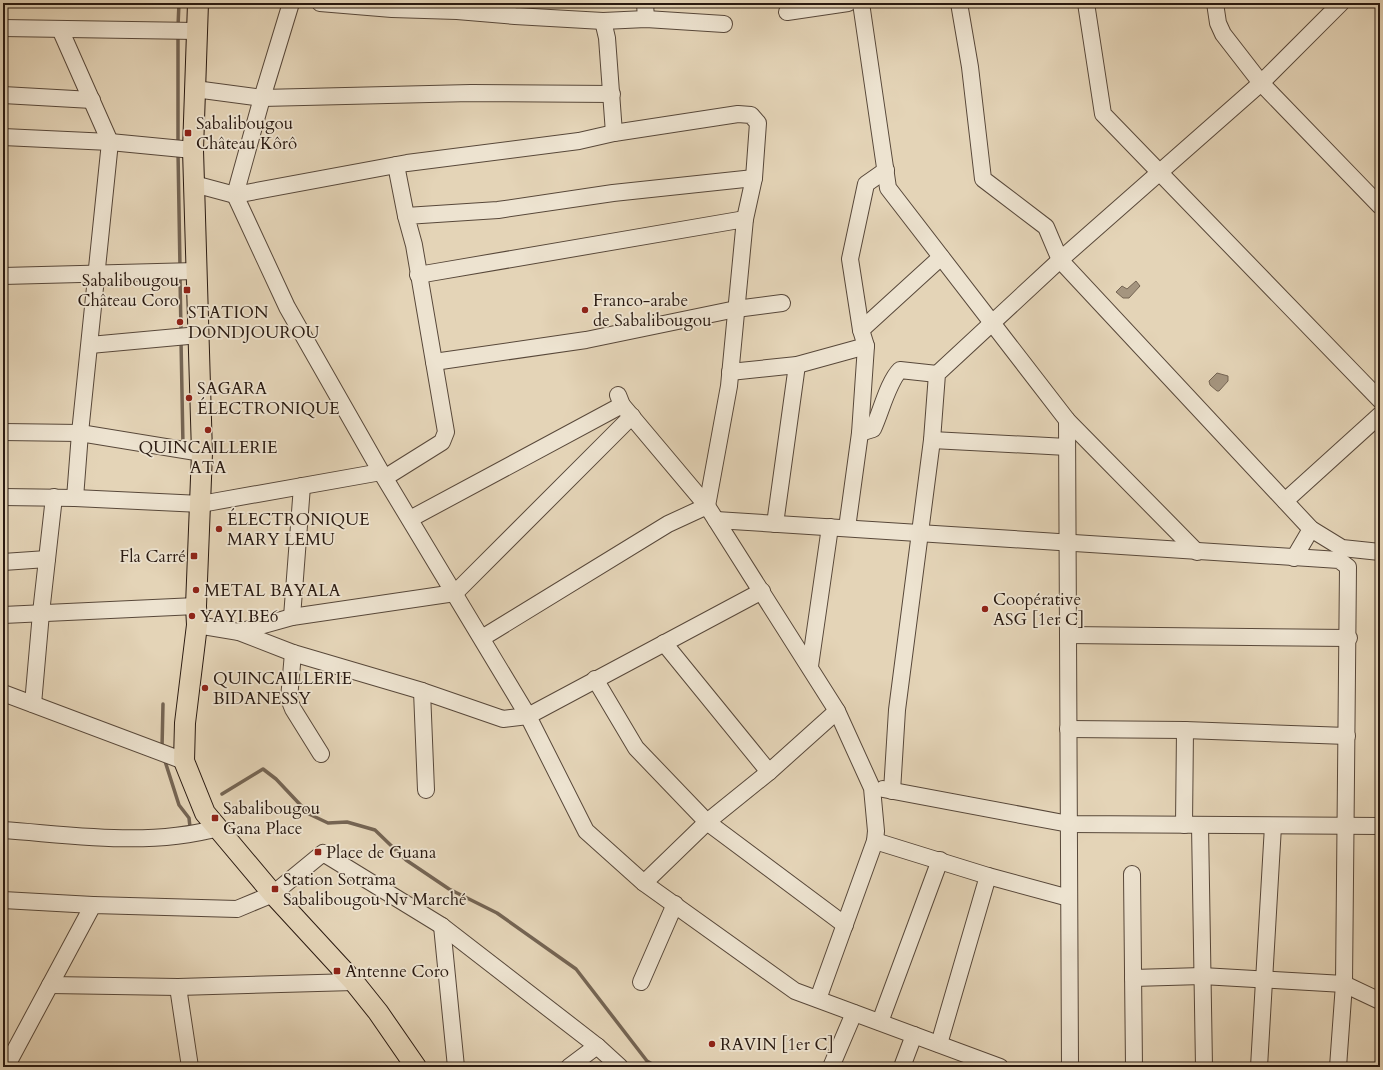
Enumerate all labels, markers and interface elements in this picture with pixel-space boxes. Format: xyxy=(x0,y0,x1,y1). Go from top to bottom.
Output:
place label: Sabalibougou Château Kôrô xyxy=(196,112,297,155)
marker: Sabalibougou Château Kôrô xyxy=(183,128,193,138)
place label: Sabalibougou Château Coro xyxy=(77,269,179,312)
marker: Sabalibougou Château Coro xyxy=(182,285,192,295)
place label: Franco-arabe de Sabalibougou xyxy=(593,289,711,332)
place label: STATION DONDJOUROU xyxy=(188,301,320,344)
marker: Franco-arabe de Sabalibougou xyxy=(580,305,590,315)
marker: STATION DONDJOUROU xyxy=(175,317,185,327)
place label: SAGARA ÉLECTRONIQUE xyxy=(197,377,340,420)
marker: SAGARA ÉLECTRONIQUE xyxy=(184,393,194,403)
marker: QUINCAILLERIE ATA xyxy=(203,425,213,435)
place label: QUINCAILLERIE ATA xyxy=(139,436,277,479)
place label: ÉLECTRONIQUE MARY LEMU xyxy=(227,508,370,551)
marker: ÉLECTRONIQUE MARY LEMU xyxy=(214,524,224,534)
place label: Fla Carré xyxy=(120,545,186,568)
marker: Fla Carré xyxy=(189,551,199,561)
place label: METAL BAYALA xyxy=(204,579,342,602)
marker: METAL BAYALA xyxy=(191,585,201,595)
place label: Coopérative ASG [1er C] xyxy=(993,588,1084,631)
marker: Coopérative ASG [1er C] xyxy=(980,604,990,614)
place label: YAYI BE6 xyxy=(200,605,279,628)
marker: YAYI BE6 xyxy=(187,611,197,621)
place label: QUINCAILLERIE BIDANESSY xyxy=(213,667,352,710)
marker: QUINCAILLERIE BIDANESSY xyxy=(200,683,210,693)
place label: Sabalibougou Gana Place xyxy=(223,797,320,840)
marker: Sabalibougou Gana Place xyxy=(210,813,220,823)
place label: Place de Guana xyxy=(326,841,437,864)
marker: Place de Guana xyxy=(313,847,323,857)
place label: Station Sotrama Sabalibougou Nv Marché xyxy=(283,868,467,911)
marker: Station Sotrama Sabalibougou Nv Marché xyxy=(270,884,280,894)
place label: Antenne Coro xyxy=(345,960,449,983)
marker: Antenne Coro xyxy=(332,966,342,976)
place label: RAVIN [1er C] xyxy=(720,1033,834,1056)
marker: RAVIN [1er C] xyxy=(707,1039,717,1049)

